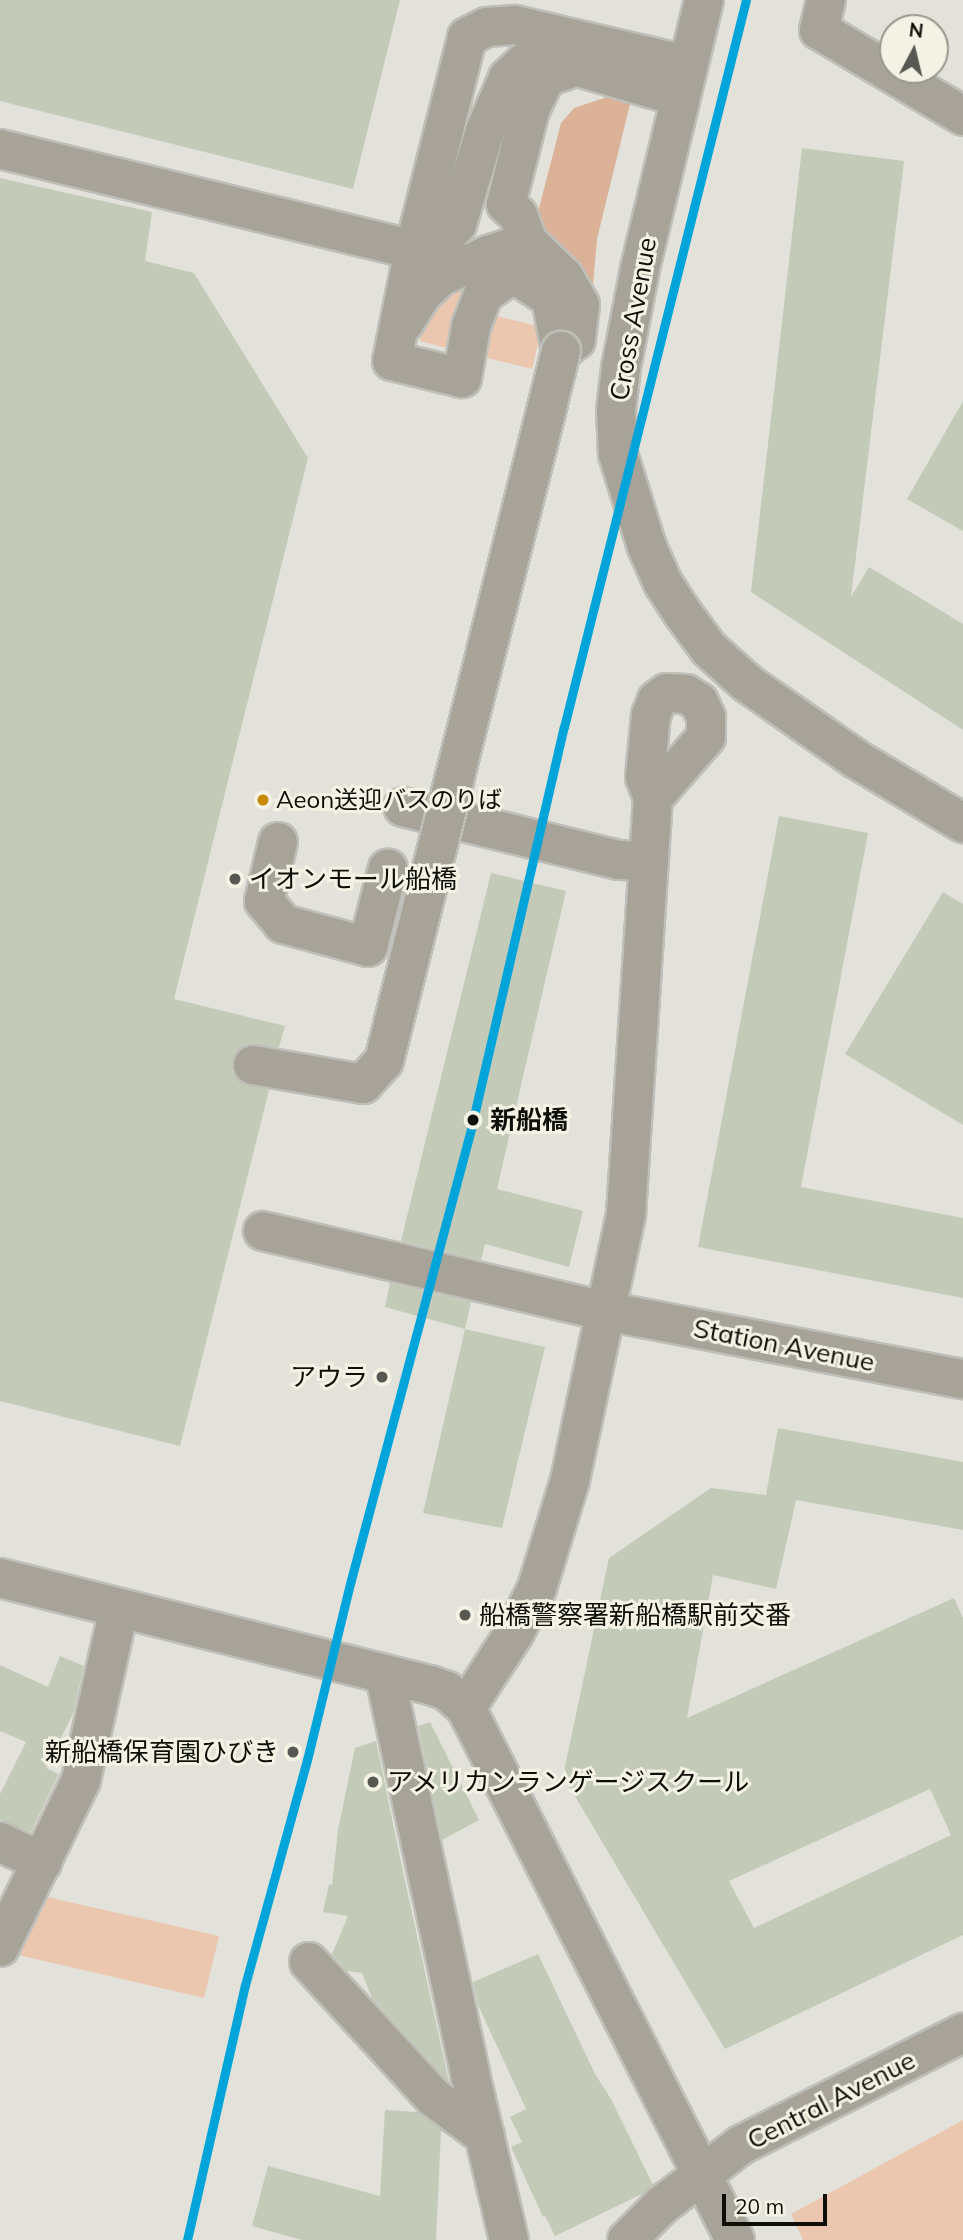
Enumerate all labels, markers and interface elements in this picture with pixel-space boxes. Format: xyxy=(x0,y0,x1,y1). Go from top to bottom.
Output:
north arrow xyxy=(879,14,949,84)
text: N xyxy=(908,17,925,43)
street label: Cross Avenue xyxy=(603,235,663,403)
place label: Aeon送迎バスのりば xyxy=(276,786,502,814)
marker: Aeon送迎バスのりば xyxy=(256,793,270,807)
place label: イオンモール船橋 xyxy=(249,863,457,895)
marker: イオンモール船橋 xyxy=(227,871,243,887)
place label: 新船橋 xyxy=(490,1104,568,1136)
marker: 新船橋 xyxy=(462,1109,484,1131)
street label: Station Avenue xyxy=(691,1312,877,1378)
place label: アウラ xyxy=(290,1361,368,1393)
marker: アウラ xyxy=(374,1369,390,1385)
place label: 船橋警察署新船橋駅前交番 xyxy=(479,1599,791,1631)
marker: 船橋警察署新船橋駅前交番 xyxy=(457,1607,473,1623)
place label: 新船橋保育園ひびき xyxy=(45,1736,279,1768)
marker: 新船橋保育園ひびき xyxy=(285,1744,301,1760)
place label: アメリカンランゲージスクール xyxy=(387,1766,751,1798)
marker: アメリカンランゲージスクール xyxy=(365,1774,381,1790)
street label: Central Avenue xyxy=(742,2044,920,2156)
scale bar xyxy=(725,2180,830,2224)
text: 20 m xyxy=(735,2193,784,2219)

